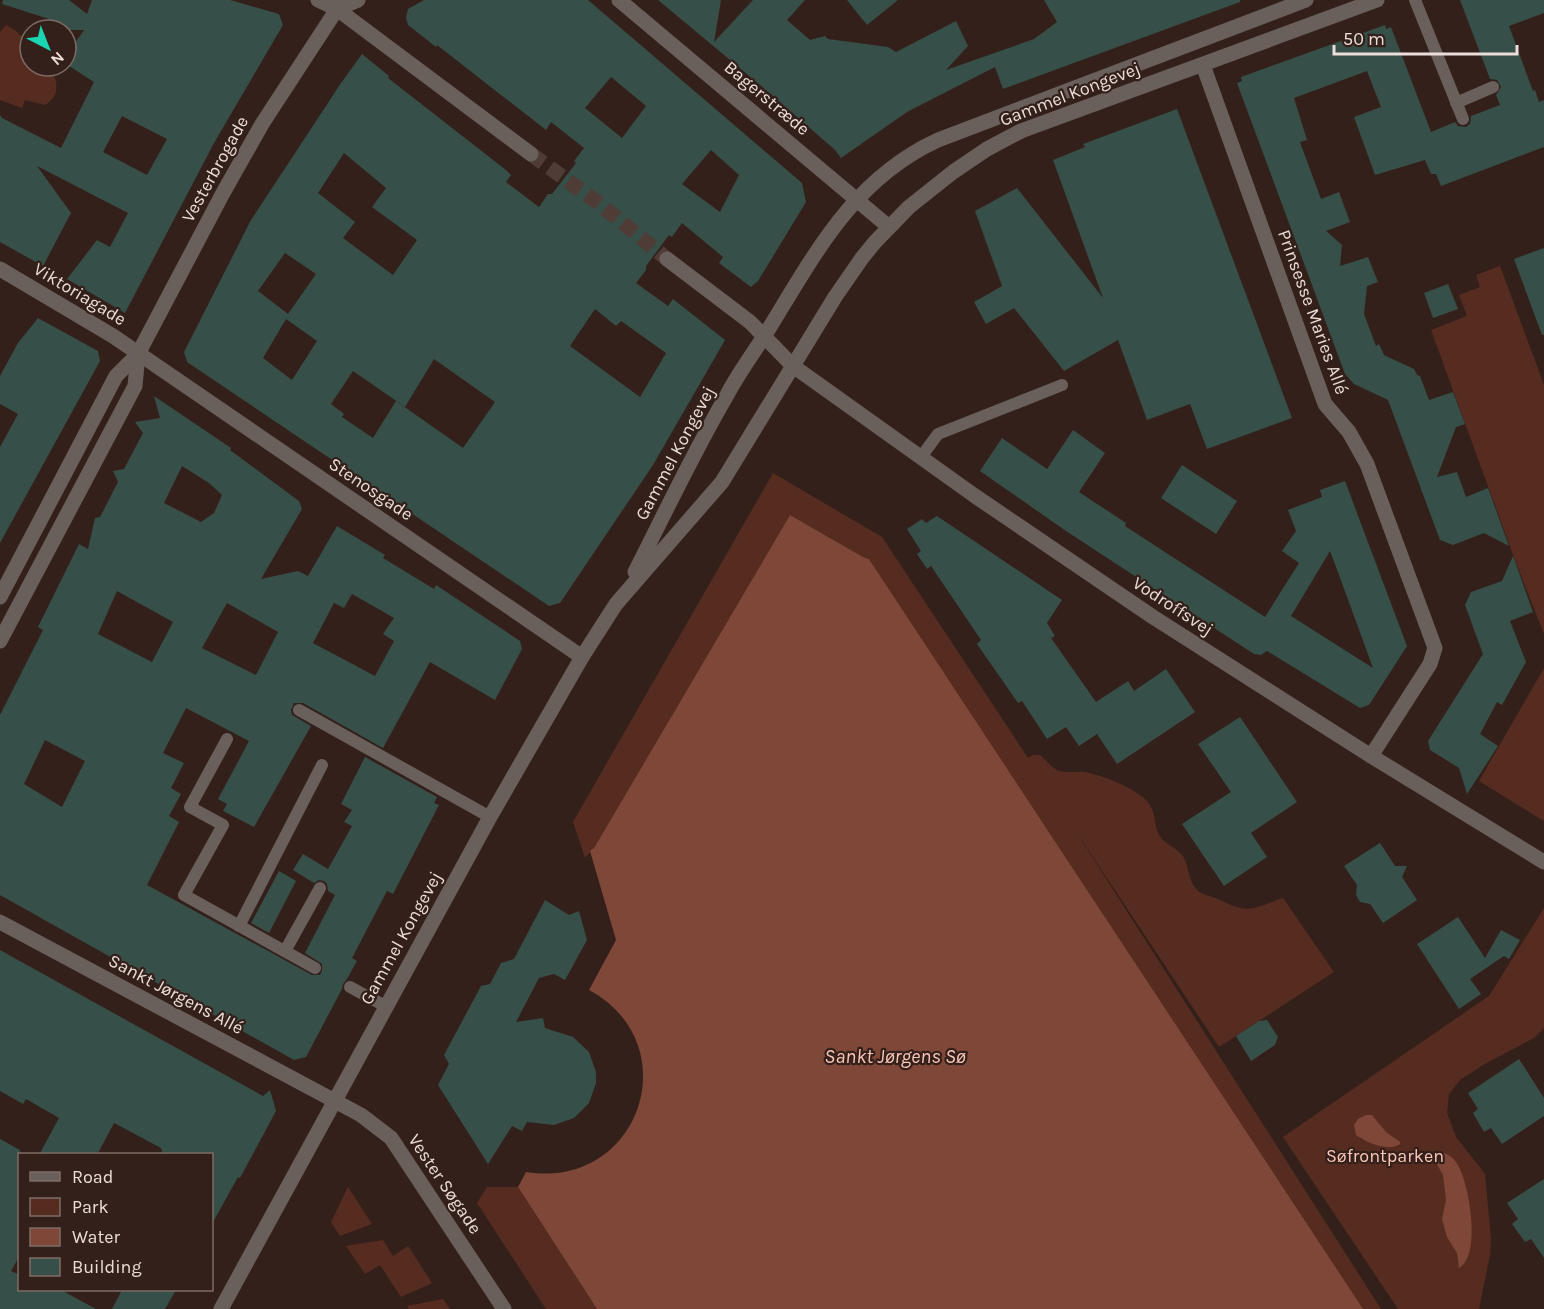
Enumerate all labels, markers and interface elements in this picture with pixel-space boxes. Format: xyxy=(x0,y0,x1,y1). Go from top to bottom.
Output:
north arrow xyxy=(18,18,78,78)
scale bar xyxy=(1334,18,1517,56)
text: 50 m xyxy=(1343,28,1385,50)
text: N xyxy=(47,48,68,70)
street label: Bagerstræde xyxy=(720,56,814,140)
street label: Gammel Kongevej xyxy=(997,57,1143,131)
street label: Vesterbrogade xyxy=(177,112,253,226)
street label: Prinsesse Maries Allé xyxy=(1273,227,1353,397)
street label: Viktoriagade xyxy=(30,258,130,330)
street label: Gammel Kongevej xyxy=(630,382,720,524)
street label: Stenosgade xyxy=(325,453,417,525)
street label: Vodroffsvej xyxy=(1129,572,1217,640)
street label: Gammel Kongevej xyxy=(355,868,447,1008)
street label: Sankt Jørgens Allé xyxy=(105,949,247,1039)
water label: Sankt Jørgens Sø xyxy=(824,1045,967,1068)
street label: Vester Søgade xyxy=(404,1130,486,1238)
park label: Søfrontparken xyxy=(1326,1145,1444,1167)
legend xyxy=(18,1153,213,1291)
text: Road xyxy=(72,1166,113,1188)
text: Park xyxy=(72,1196,109,1218)
text: Water xyxy=(72,1226,120,1248)
text: Building xyxy=(72,1256,142,1278)

